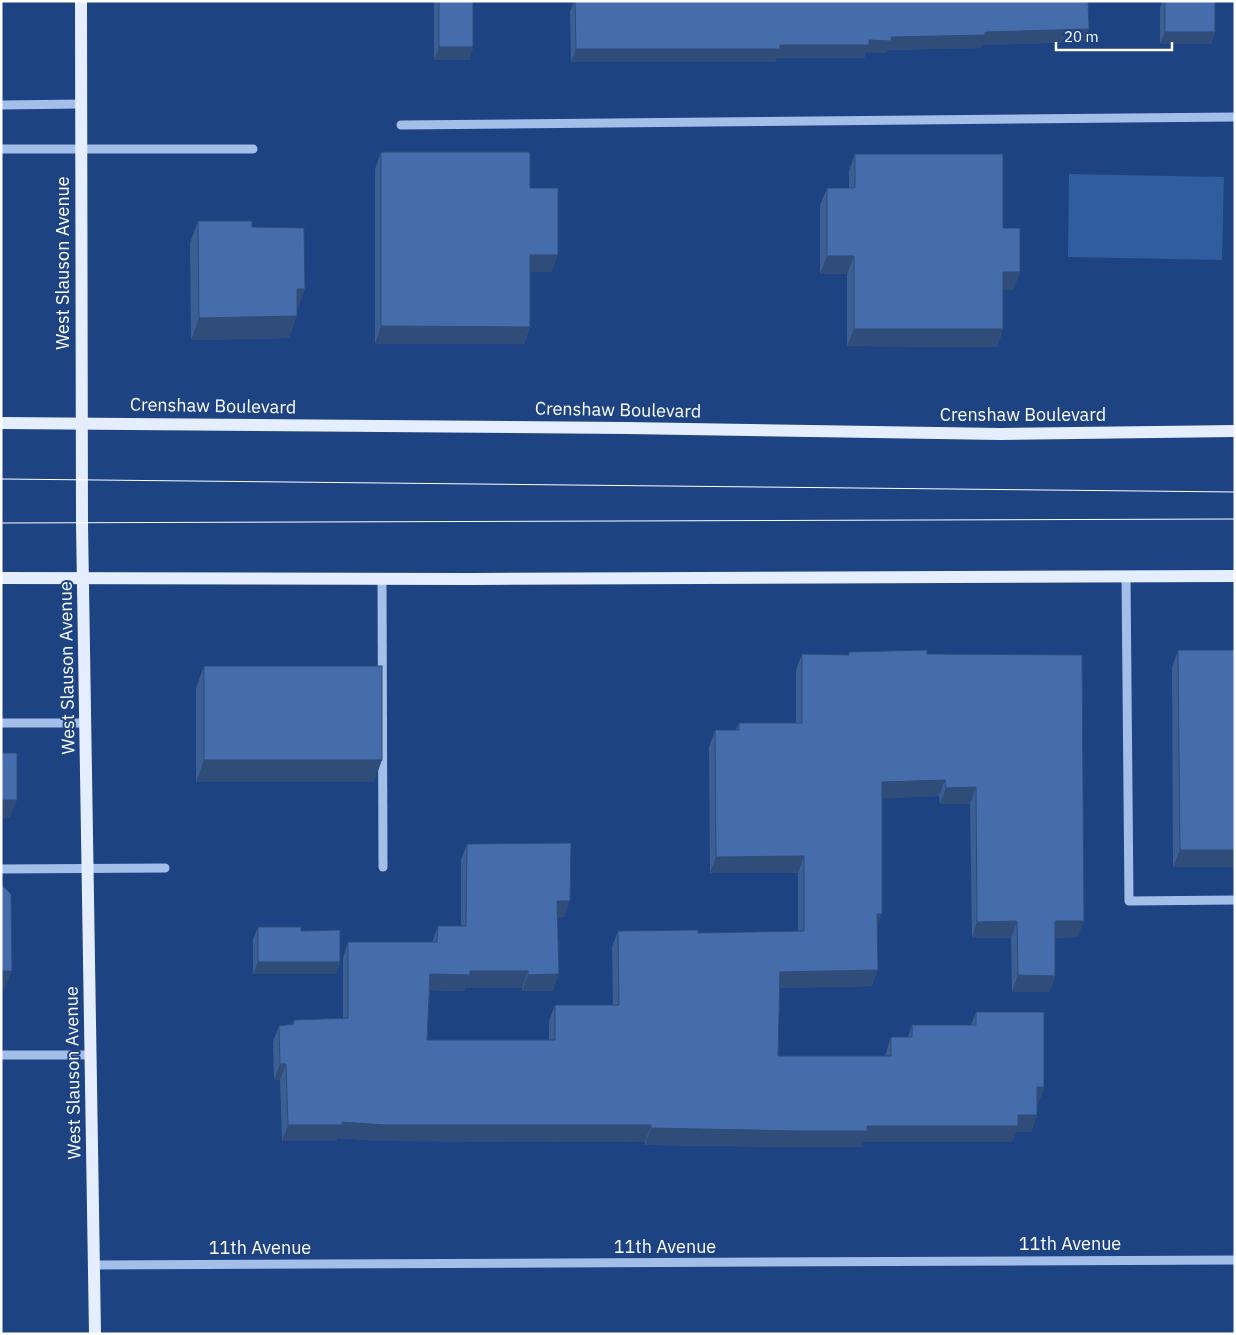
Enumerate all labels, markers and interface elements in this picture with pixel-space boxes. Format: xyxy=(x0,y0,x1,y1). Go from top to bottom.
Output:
scale bar xyxy=(1056,20,1172,52)
text: 20 m xyxy=(1064,27,1099,46)
street label: West Slauson Avenue xyxy=(51,176,74,350)
street label: Crenshaw Boulevard xyxy=(130,393,296,418)
street label: Crenshaw Boulevard xyxy=(535,397,701,422)
street label: Crenshaw Boulevard xyxy=(940,403,1106,426)
street label: West Slauson Avenue xyxy=(53,581,80,755)
street label: West Slauson Avenue xyxy=(59,986,86,1160)
street label: 11th Avenue xyxy=(1019,1232,1121,1255)
street label: 11th Avenue xyxy=(614,1235,716,1258)
street label: 11th Avenue xyxy=(209,1236,311,1259)

